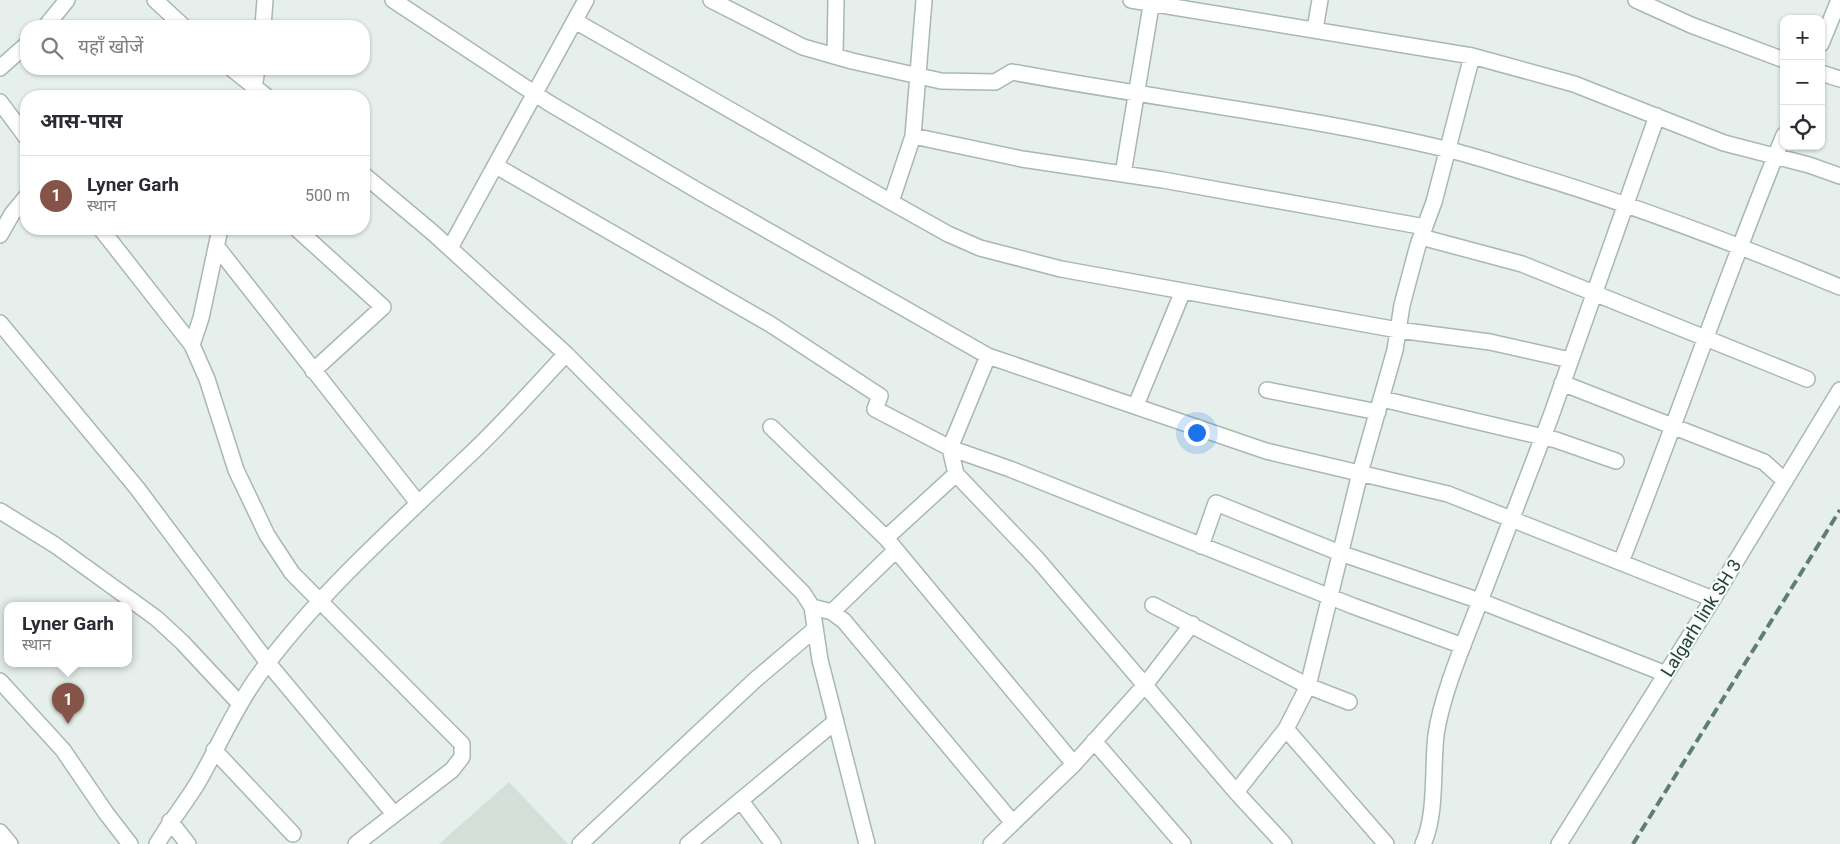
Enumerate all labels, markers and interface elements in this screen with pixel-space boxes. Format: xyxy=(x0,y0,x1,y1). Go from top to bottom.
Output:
map controls xyxy=(1780,15,1825,150)
button: + xyxy=(1780,15,1825,60)
search box xyxy=(20,20,370,75)
icon: search xyxy=(38,34,66,62)
text: यहाँ खोजें xyxy=(78,35,143,58)
button: − xyxy=(1780,60,1825,105)
button: locate xyxy=(1780,105,1825,150)
text: आस-पास xyxy=(40,109,122,133)
text: Lyner Garh xyxy=(87,173,179,196)
text: 1 xyxy=(51,186,61,205)
text: 500 m xyxy=(305,186,350,205)
text: स्थान xyxy=(87,196,116,215)
your location xyxy=(1184,420,1210,446)
street label: Lalgarh link SH 3 xyxy=(1656,555,1745,680)
popup xyxy=(4,602,132,667)
text: Lyner Garh xyxy=(22,612,114,635)
text: स्थान xyxy=(22,635,51,654)
pin: 1 xyxy=(52,683,84,724)

